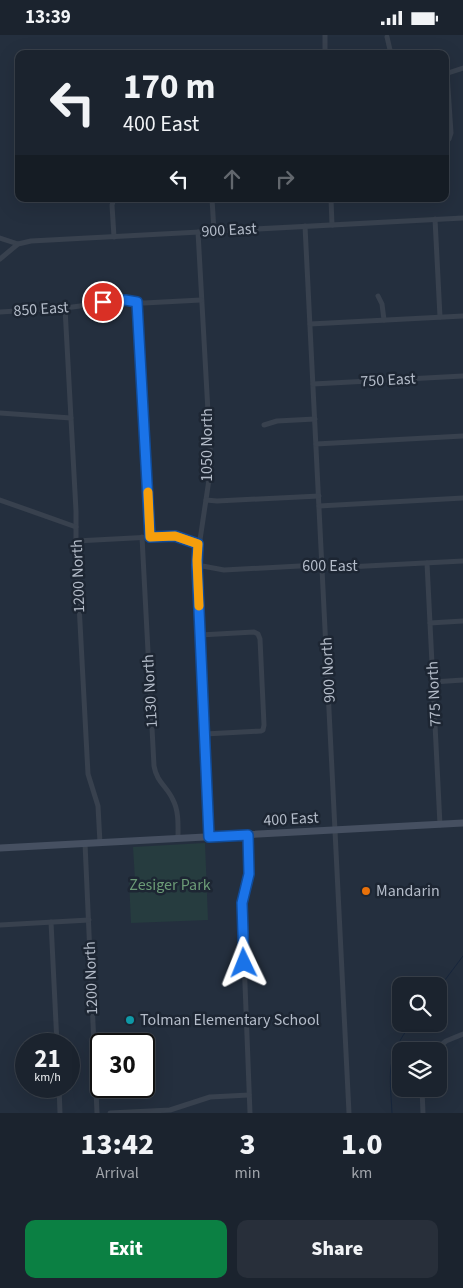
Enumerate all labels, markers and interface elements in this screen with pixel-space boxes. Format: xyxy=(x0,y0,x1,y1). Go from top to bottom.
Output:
text: 13:39 xyxy=(25,4,71,31)
text: 170 m xyxy=(123,62,215,112)
icon: left xyxy=(40,70,105,135)
text: 400 East xyxy=(123,108,199,140)
icon: left xyxy=(165,165,193,193)
icon: ahead xyxy=(218,165,246,193)
icon: right xyxy=(271,165,299,193)
street label: 900 East xyxy=(201,218,258,242)
pin xyxy=(82,281,124,323)
icon: arrive xyxy=(89,288,117,316)
street label: 850 East xyxy=(13,296,70,322)
street label: 750 East xyxy=(360,368,417,392)
street label: 1050 North xyxy=(196,408,218,482)
street label: 1200 North xyxy=(66,539,90,613)
street label: 600 East xyxy=(302,555,358,577)
street label: 900 North xyxy=(315,637,341,703)
street label: 1130 North xyxy=(137,654,163,728)
street label: 775 North xyxy=(421,661,447,727)
street label: 400 East xyxy=(263,807,320,831)
park label: Zesiger Park xyxy=(129,874,211,896)
place label: Mandarin xyxy=(376,880,440,902)
marker: Mandarin xyxy=(360,885,372,897)
position arrow xyxy=(217,936,269,988)
street label: 1200 North xyxy=(79,941,103,1015)
map controls xyxy=(392,977,447,1097)
button: search xyxy=(392,977,447,1032)
place label: Tolman Elementary School xyxy=(140,1009,320,1031)
marker: Tolman Elementary School xyxy=(124,1014,136,1026)
speed limit sign: 30 xyxy=(90,1033,155,1098)
text: 21 xyxy=(34,1041,61,1077)
button: layers xyxy=(392,1042,447,1097)
text: km/h xyxy=(34,1069,61,1086)
text: 13:42 xyxy=(81,1123,154,1166)
text: 3 xyxy=(240,1123,256,1166)
text: 1.0 xyxy=(341,1123,382,1166)
text: Arrival xyxy=(96,1162,139,1184)
text: min xyxy=(235,1162,261,1184)
text: km xyxy=(351,1162,372,1184)
button: Exit xyxy=(25,1220,227,1278)
button: Share xyxy=(237,1220,438,1278)

